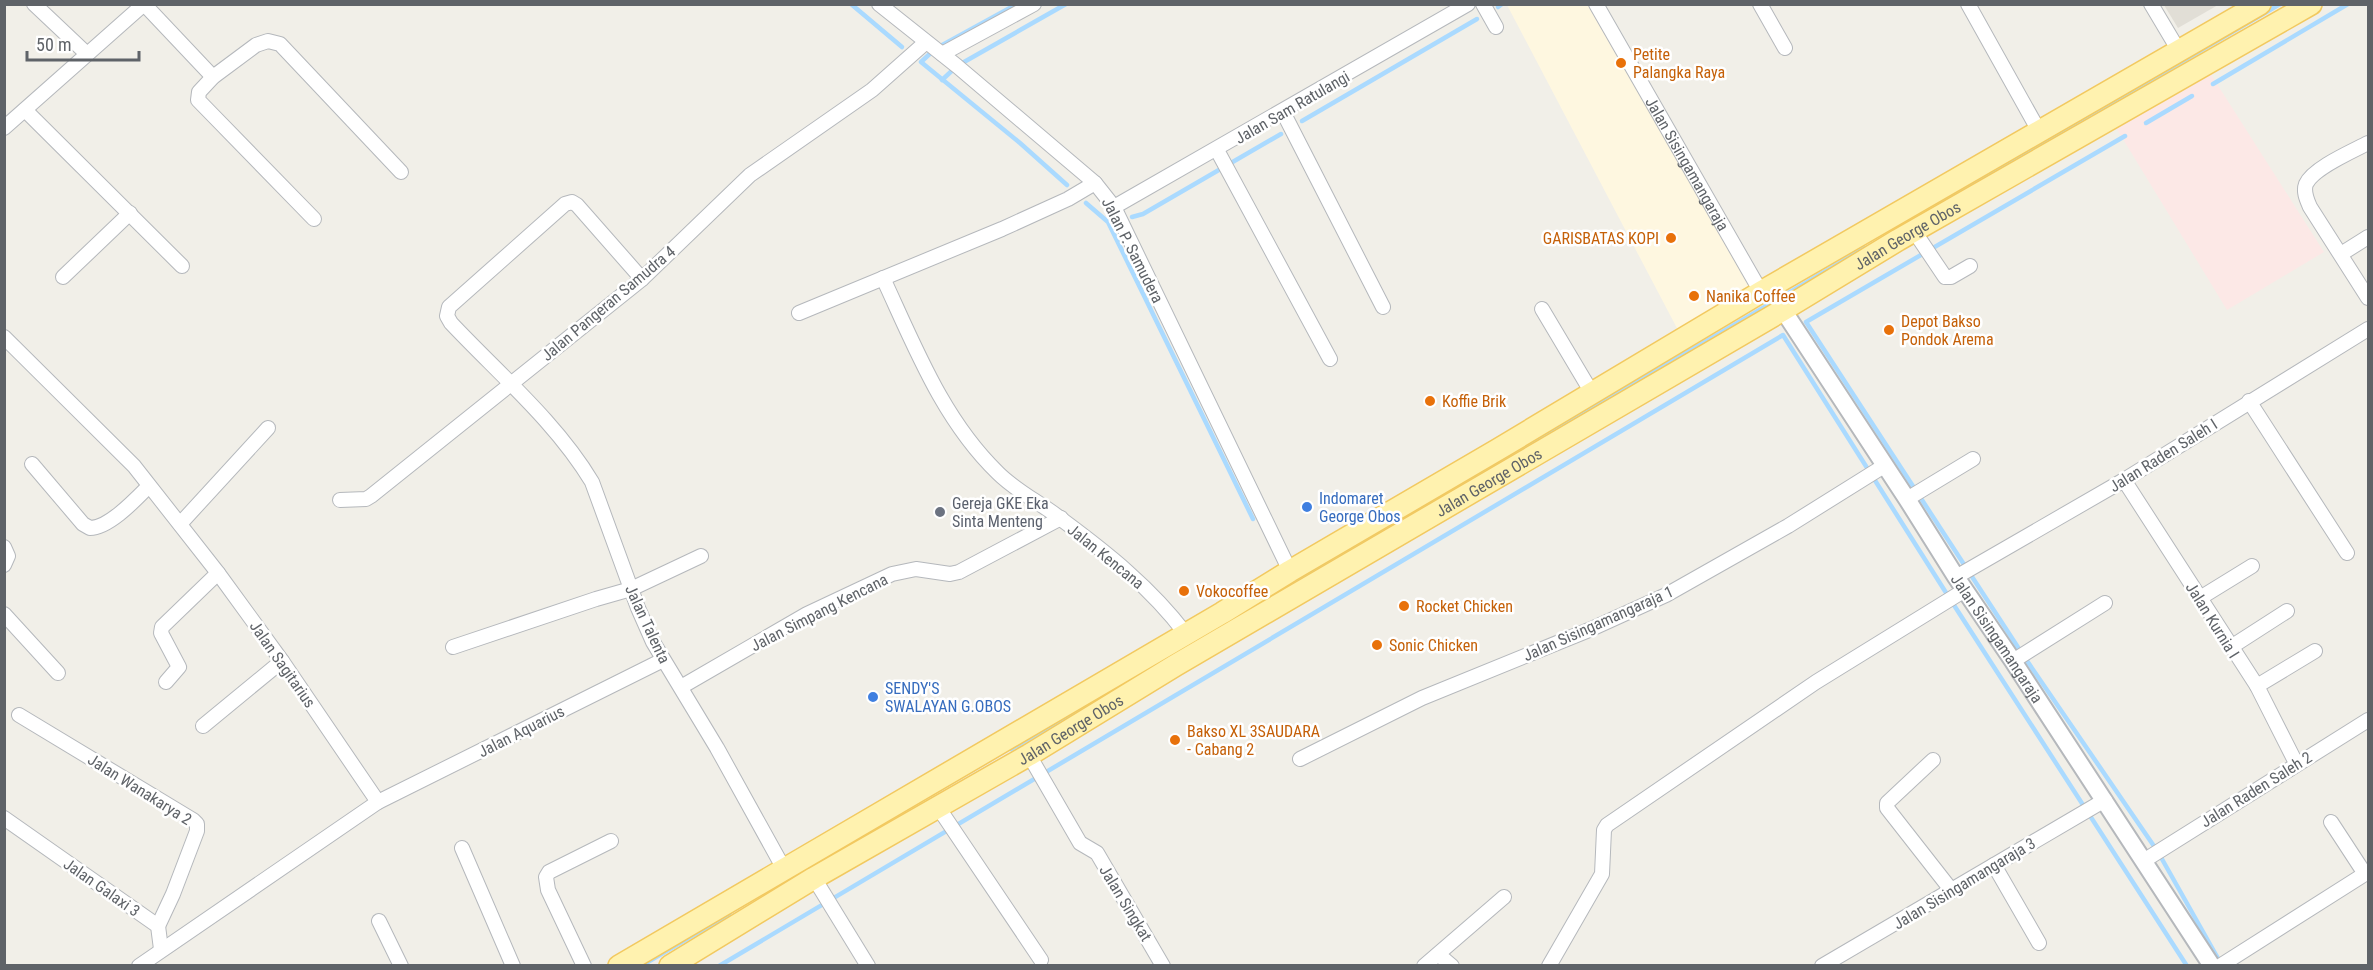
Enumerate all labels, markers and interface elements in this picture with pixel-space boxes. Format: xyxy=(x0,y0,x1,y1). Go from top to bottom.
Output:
scale bar xyxy=(27,24,140,62)
text: 50 m xyxy=(36,34,71,55)
place label: Petite Palangka Raya xyxy=(1633,45,1725,82)
marker: Petite Palangka Raya xyxy=(1614,56,1628,70)
street label: Jalan Sam Ratulangi xyxy=(1232,67,1353,148)
street label: Jalan Sisingamangaraja xyxy=(1641,94,1733,234)
street label: Jalan P. Samudera xyxy=(1098,194,1167,306)
street label: Jalan George Obos xyxy=(1851,197,1964,274)
place label: GARISBATAS KOPI xyxy=(1543,229,1659,248)
marker: GARISBATAS KOPI xyxy=(1664,231,1678,245)
street label: Jalan Pangeran Samudra 4 xyxy=(538,242,679,365)
place label: Nanika Coffee xyxy=(1706,287,1796,306)
marker: Nanika Coffee xyxy=(1687,289,1701,303)
place label: Depot Bakso Pondok Arema xyxy=(1901,312,1994,349)
marker: Depot Bakso Pondok Arema xyxy=(1882,323,1896,337)
place label: Koffie Brik xyxy=(1442,392,1507,411)
marker: Koffie Brik xyxy=(1423,394,1437,408)
street label: Jalan Raden Saleh I xyxy=(2106,415,2221,496)
street label: Jalan George Obos xyxy=(1432,444,1545,521)
place label: Indomaret George Obos xyxy=(1319,489,1401,526)
place label: Gereja GKE Eka Sinta Menteng xyxy=(952,494,1049,531)
marker: Indomaret George Obos xyxy=(1300,500,1314,514)
marker: Gereja GKE Eka Sinta Menteng xyxy=(933,505,947,519)
street label: Jalan Kencana xyxy=(1064,520,1148,593)
street label: Jalan Simpang Kencana xyxy=(748,570,891,655)
street label: Jalan Sisingamangaraja xyxy=(1947,571,2047,706)
street label: Jalan Kurnia I xyxy=(2182,579,2243,662)
street label: Jalan Talenta xyxy=(621,582,674,666)
place label: Vokocoffee xyxy=(1196,582,1268,601)
street label: Jalan Sisingamangaraja 1 xyxy=(1520,582,1676,665)
marker: Vokocoffee xyxy=(1177,584,1191,598)
place label: Rocket Chicken xyxy=(1416,597,1513,616)
marker: Rocket Chicken xyxy=(1397,599,1411,613)
street label: Jalan Sagitarius xyxy=(246,617,320,711)
place label: Sonic Chicken xyxy=(1389,636,1478,655)
marker: Sonic Chicken xyxy=(1370,638,1384,652)
place label: SENDY'S SWALAYAN G.OBOS xyxy=(885,679,1011,716)
marker: SENDY'S SWALAYAN G.OBOS xyxy=(866,690,880,704)
street label: Jalan George Obos xyxy=(1015,691,1127,769)
street label: Jalan Aquarius xyxy=(475,702,568,761)
place label: Bakso XL 3SAUDARA - Cabang 2 xyxy=(1187,722,1320,759)
marker: Bakso XL 3SAUDARA - Cabang 2 xyxy=(1168,733,1182,747)
street label: Jalan Raden Saleh 2 xyxy=(2197,748,2315,831)
street label: Jalan Wanakarya 2 xyxy=(84,750,195,829)
street label: Jalan Sisingamangaraja 3 xyxy=(1890,833,2039,933)
street label: Jalan Galaxi 3 xyxy=(60,854,144,921)
street label: Jalan Singkat xyxy=(1095,862,1156,945)

